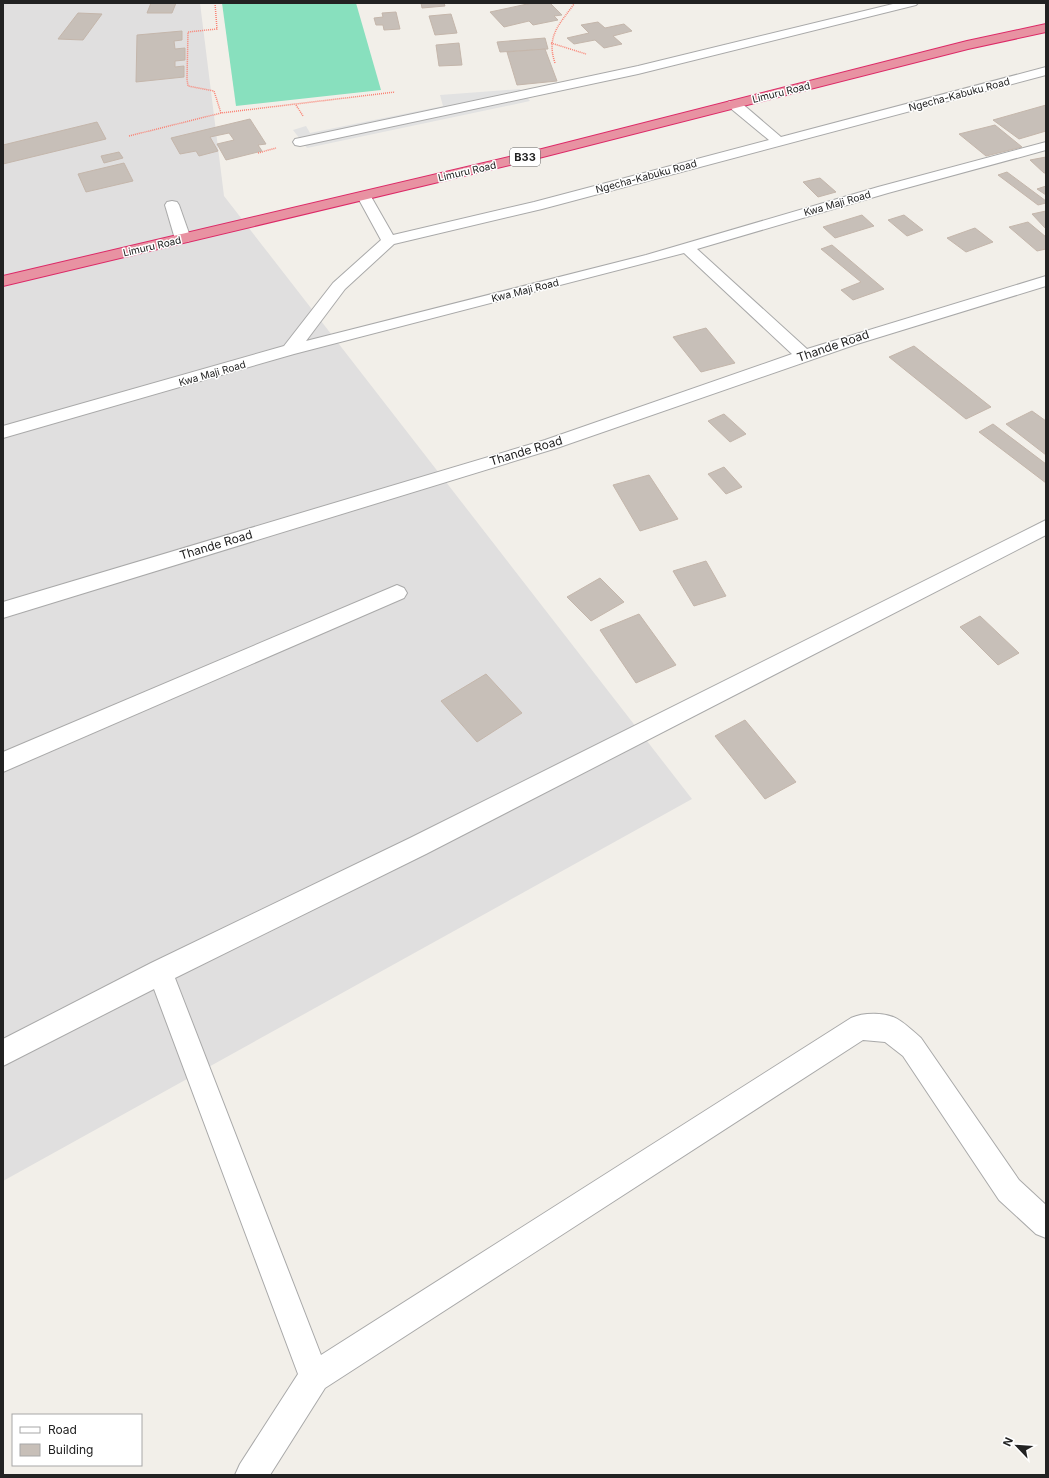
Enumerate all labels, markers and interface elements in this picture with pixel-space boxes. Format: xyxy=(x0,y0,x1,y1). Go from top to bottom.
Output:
street label: Ngecha-Kabuku Road xyxy=(907,75,1011,113)
street label: Limuru Road xyxy=(751,79,811,105)
road number: B33 xyxy=(510,148,540,166)
street label: Ngecha-Kabuku Road xyxy=(594,157,698,195)
street label: Limuru Road xyxy=(437,158,497,184)
street label: Kwa Maji Road xyxy=(802,188,872,218)
street label: Limuru Road xyxy=(122,233,182,259)
street label: Kwa Maji Road xyxy=(490,276,560,304)
street label: Thande Road xyxy=(795,326,871,365)
street label: Kwa Maji Road xyxy=(177,358,247,388)
street label: Thande Road xyxy=(488,432,564,469)
street label: Thande Road xyxy=(178,526,254,563)
legend xyxy=(12,1414,142,1466)
text: Road xyxy=(48,1422,77,1437)
north arrow xyxy=(997,1426,1037,1466)
text: N xyxy=(1000,1435,1016,1449)
text: Building xyxy=(48,1442,93,1457)

